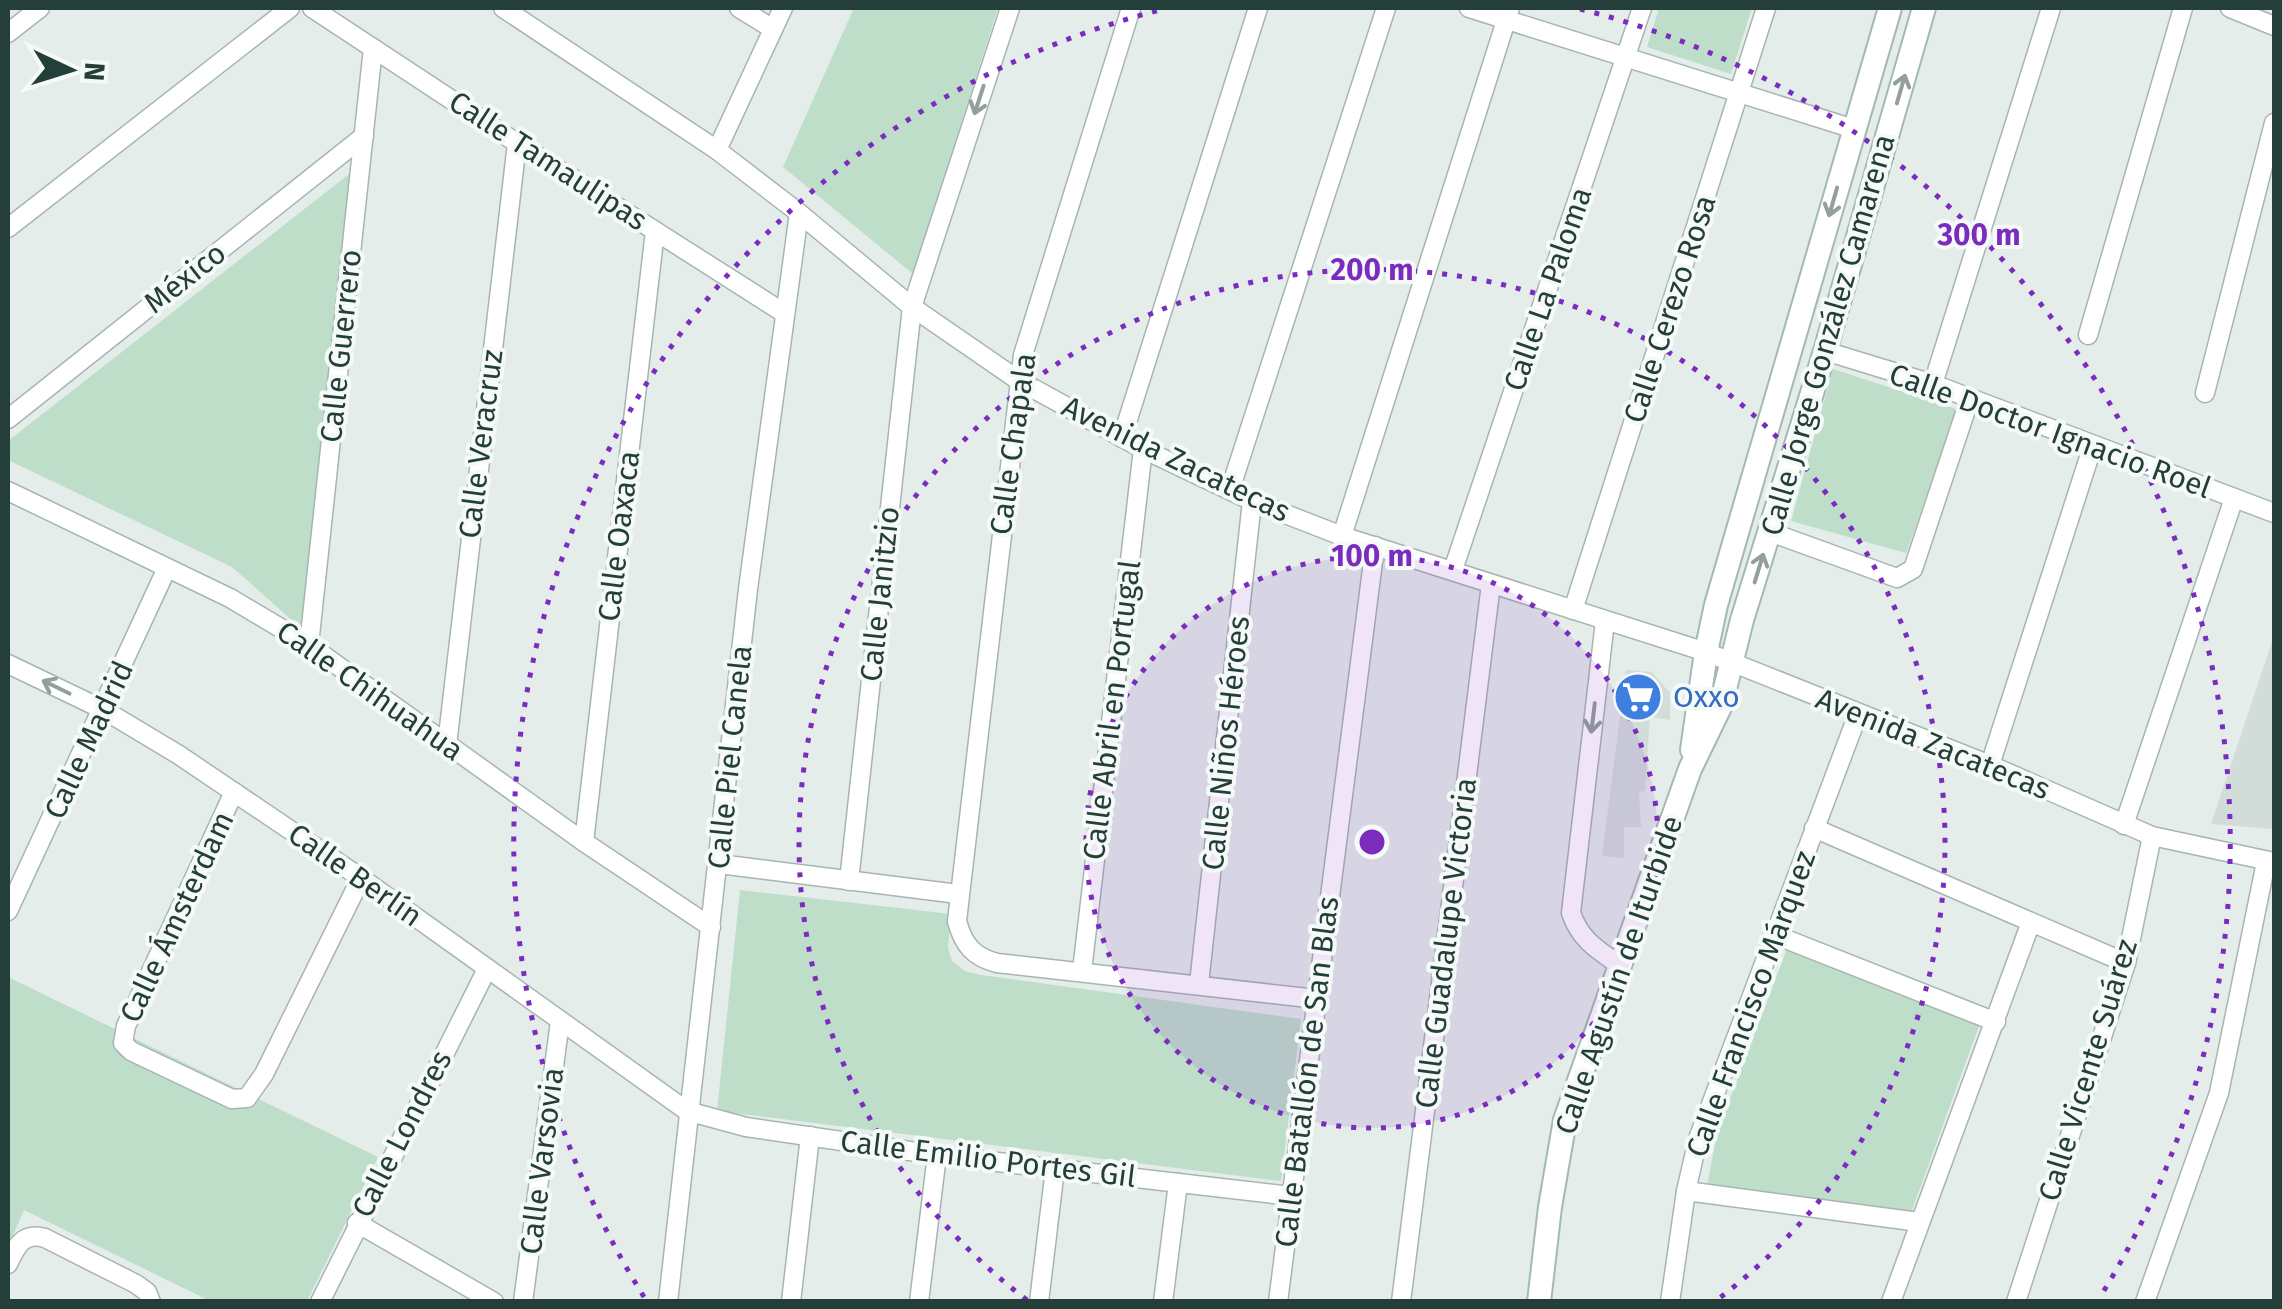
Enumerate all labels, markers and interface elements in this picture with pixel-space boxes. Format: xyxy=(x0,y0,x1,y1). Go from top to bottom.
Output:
north arrow xyxy=(20,20,120,120)
text: N xyxy=(77,61,112,82)
one-way arrow xyxy=(1893,73,1911,105)
street label: Calle Tamaulipas xyxy=(442,84,654,238)
one-way arrow xyxy=(969,84,987,116)
street label: Calle Jorge González Camarena xyxy=(1753,130,1903,540)
street label: Calle La Paloma xyxy=(1496,182,1600,396)
one-way arrow xyxy=(1823,186,1841,217)
street label: Calle Cerezo Rosa xyxy=(1616,191,1724,427)
text: 300 m xyxy=(1936,217,2021,253)
street label: México xyxy=(137,235,233,321)
street label: Calle Guerrero xyxy=(313,248,369,444)
text: 200 m xyxy=(1330,252,1414,288)
street label: Calle Veracruz xyxy=(452,348,510,540)
street label: Calle Chapala xyxy=(982,351,1044,537)
street label: Calle Doctor Ignacio Roel xyxy=(1884,356,2216,506)
street label: Avenida Zacatecas xyxy=(1056,388,1296,530)
street label: Calle Oaxaca xyxy=(591,449,647,623)
street label: Calle Janitzio xyxy=(853,505,907,683)
text: 100 m xyxy=(1331,538,1413,574)
one-way arrow xyxy=(1751,553,1769,584)
street label: Calle Abril en Portugal xyxy=(1076,558,1148,862)
street label: Calle Chihuahua xyxy=(270,613,470,769)
street label: Calle Niños Héroes xyxy=(1195,614,1257,872)
street label: Calle Piel Canela xyxy=(700,643,760,871)
street label: Calle Madrid xyxy=(37,655,141,825)
supermarket icon: Oxxo xyxy=(1612,671,1664,723)
one-way arrow xyxy=(42,676,72,695)
place label: Oxxo xyxy=(1673,679,1740,715)
street label: Avenida Zacatecas xyxy=(1811,681,2055,807)
one-way arrow xyxy=(1583,701,1602,734)
street label: Calle Guadalupe Victoria xyxy=(1408,776,1484,1110)
street label: Calle Ámsterdam xyxy=(112,806,242,1028)
street label: Calle Agustín de Iturbide xyxy=(1548,811,1690,1139)
street label: Calle Berlín xyxy=(281,816,429,934)
centre of rings xyxy=(1354,824,1390,860)
street label: Calle Francisco Márquez xyxy=(1679,846,1823,1162)
street label: Calle Batallón de San Blas xyxy=(1268,894,1346,1250)
street label: Calle Vicente Suárez xyxy=(2031,935,2145,1205)
street label: Calle Londres xyxy=(345,1045,459,1223)
street label: Calle Varsovia xyxy=(513,1065,571,1257)
street label: Calle Emilio Portes Gil xyxy=(838,1123,1138,1195)

